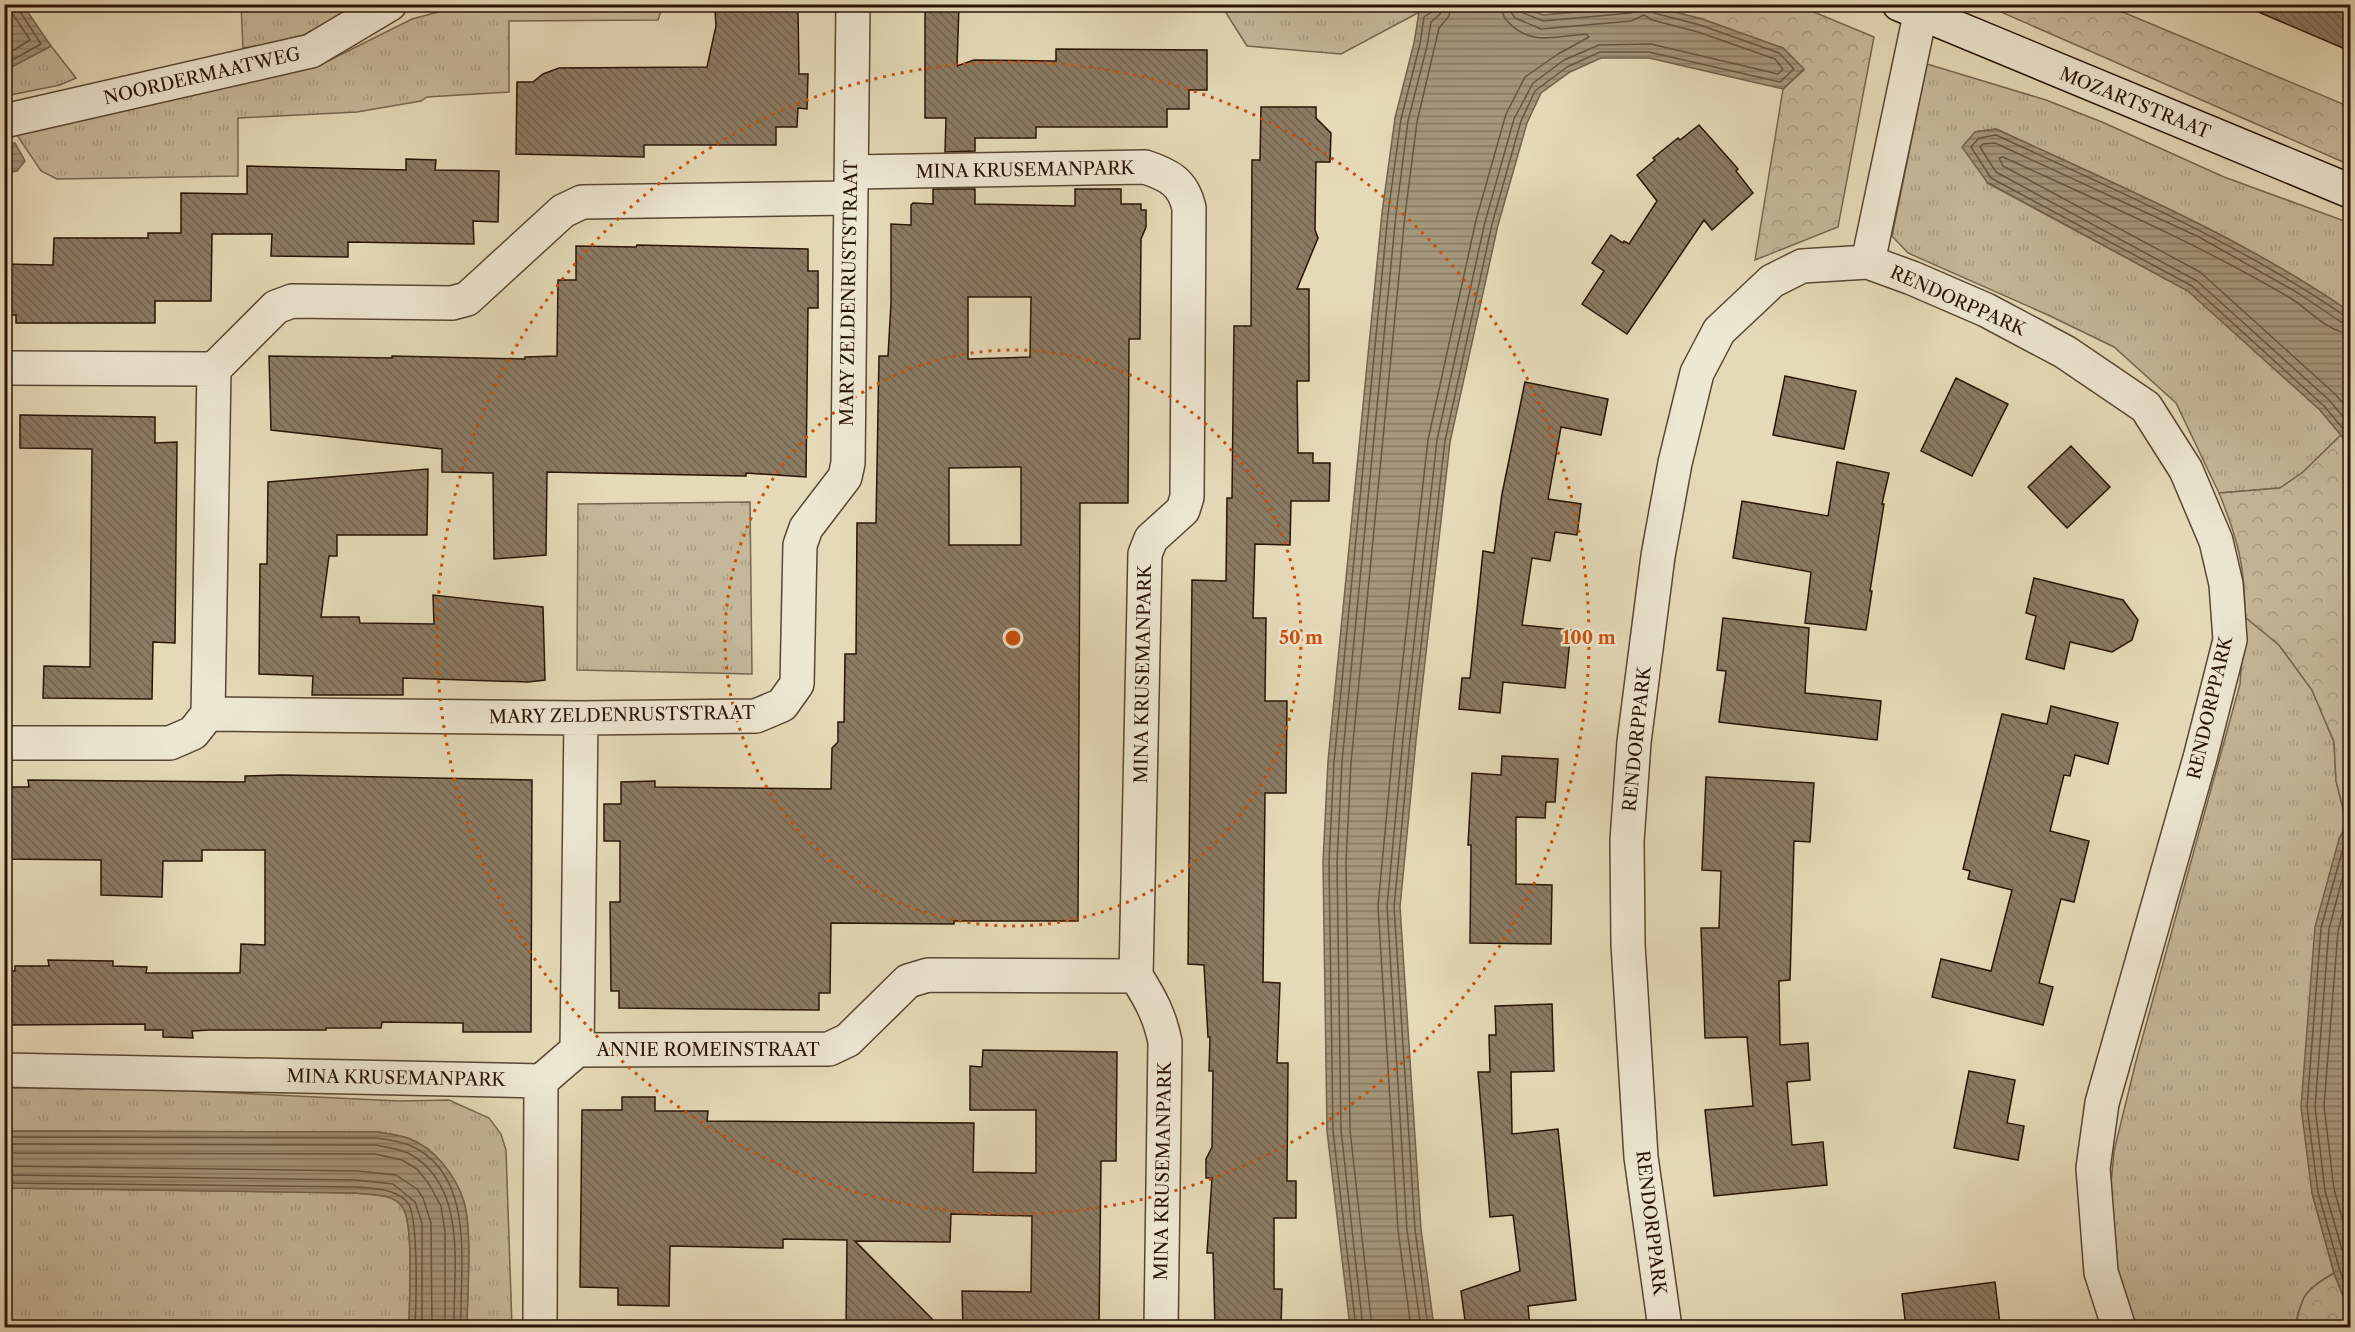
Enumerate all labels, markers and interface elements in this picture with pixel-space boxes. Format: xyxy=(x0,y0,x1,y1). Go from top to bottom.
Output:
street label: NOORDERMAATWEG xyxy=(102,43,303,109)
street label: MOZARTSTRAAT xyxy=(2056,63,2214,144)
street label: MINA KRUSEMANPARK xyxy=(915,157,1136,183)
street label: MARY ZELDENRUSTSTRAAT xyxy=(836,159,862,426)
street label: RENDORPPARK xyxy=(1887,261,2030,341)
street label: MINA KRUSEMANPARK xyxy=(1130,563,1156,784)
text: 50 m xyxy=(1279,627,1323,649)
text: 100 m xyxy=(1562,627,1616,649)
centre of rings xyxy=(1003,628,1023,648)
street label: RENDORPPARK xyxy=(2183,633,2237,782)
street label: RENDORPPARK xyxy=(1618,664,1656,813)
street label: MARY ZELDENRUSTSTRAAT xyxy=(489,702,756,728)
street label: ANNIE ROMEINSTRAAT xyxy=(595,1039,820,1061)
street label: MINA KRUSEMANPARK xyxy=(1150,1060,1176,1281)
street label: MINA KRUSEMANPARK xyxy=(286,1065,507,1091)
street label: RENDORPPARK xyxy=(1631,1149,1671,1298)

